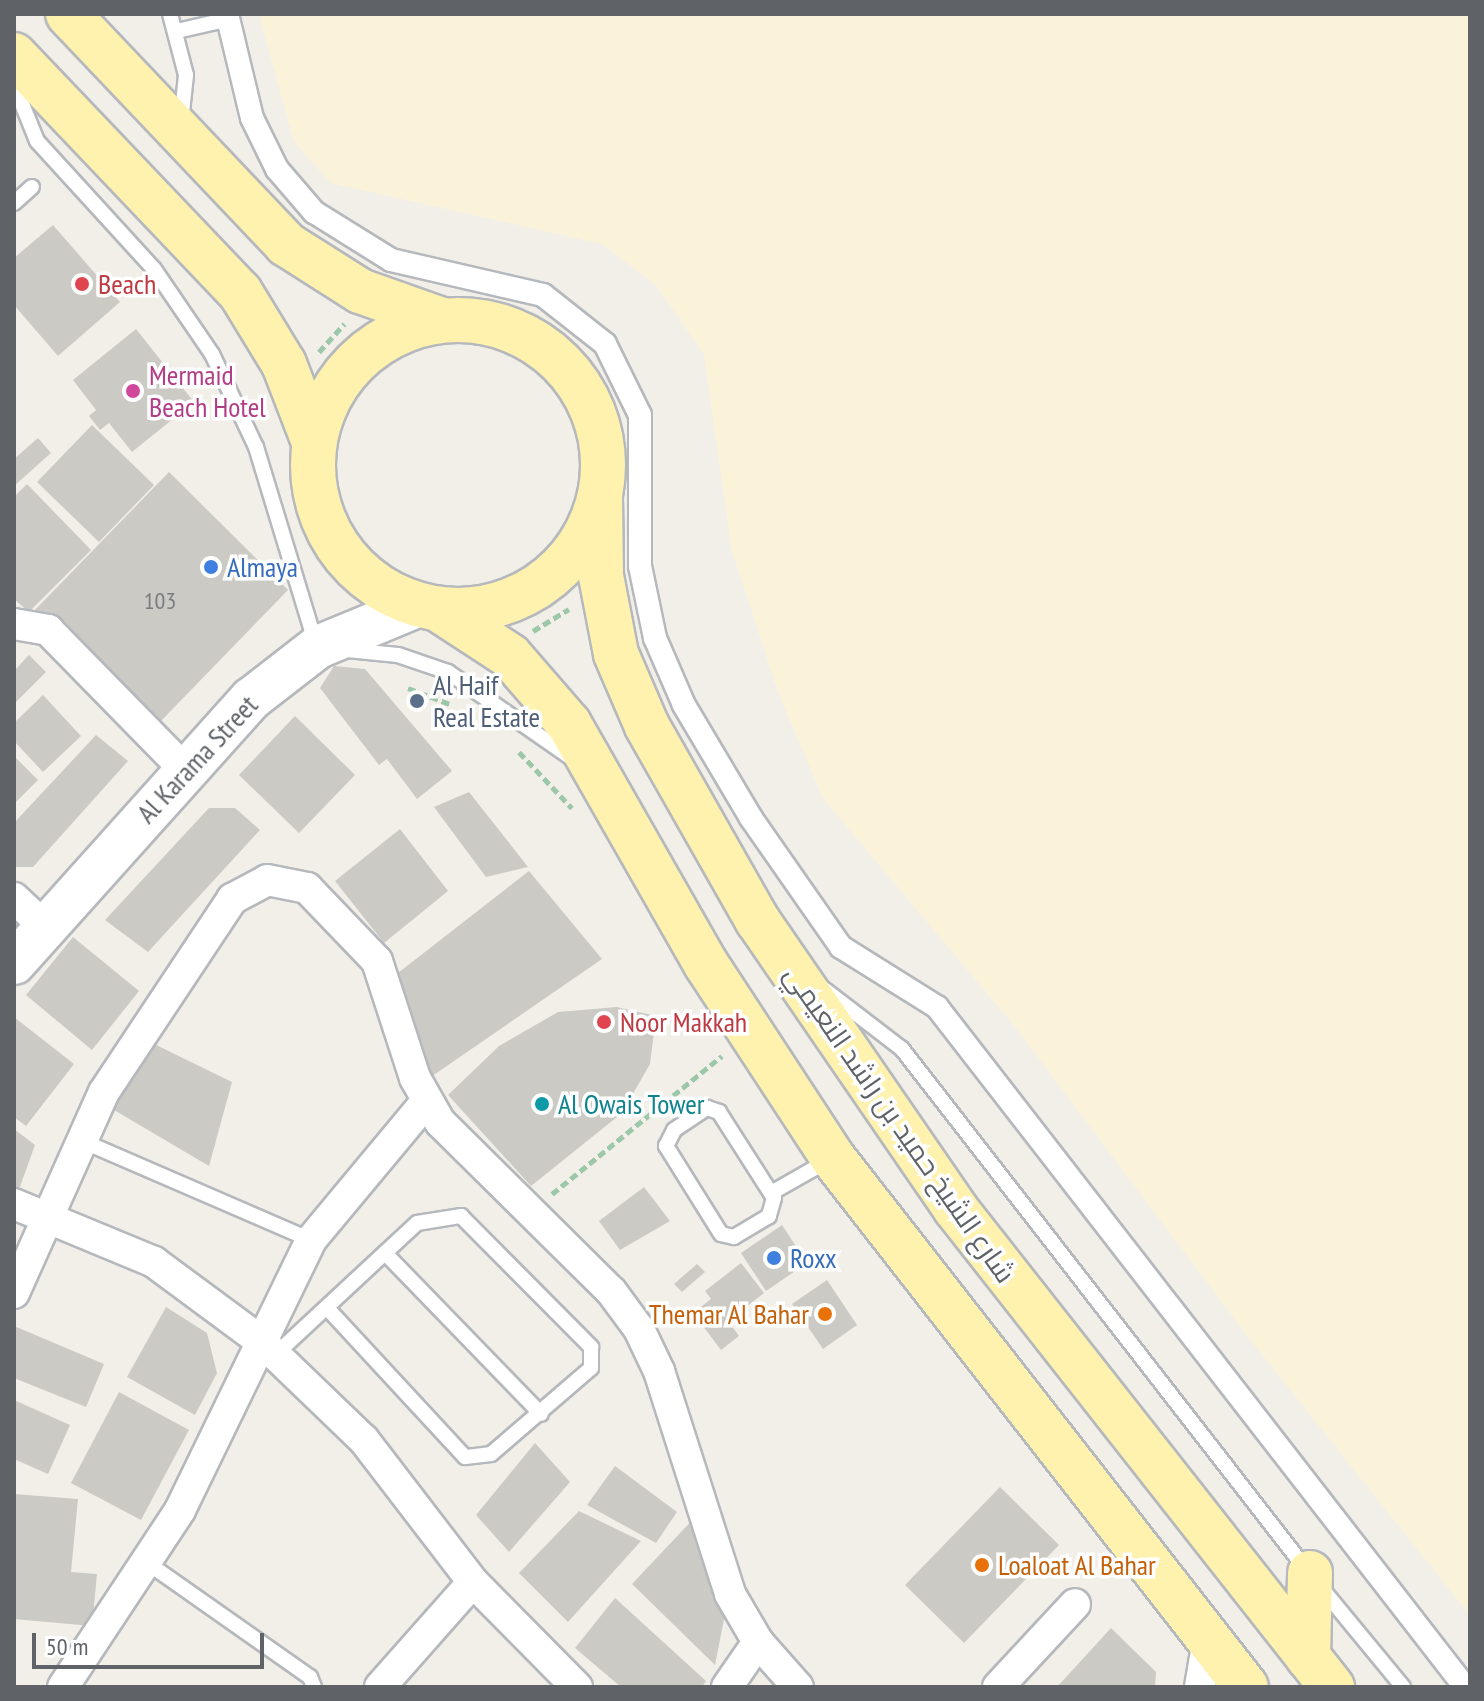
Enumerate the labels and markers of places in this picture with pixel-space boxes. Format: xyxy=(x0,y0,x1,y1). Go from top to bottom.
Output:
place label: Beach xyxy=(98,267,156,301)
marker: Beach xyxy=(73,275,91,293)
place label: Mermaid Beach Hotel xyxy=(149,358,266,424)
marker: Mermaid Beach Hotel xyxy=(124,382,142,400)
place label: Almaya xyxy=(227,550,298,584)
marker: Almaya xyxy=(202,558,220,576)
place label: Al Haif Real Estate xyxy=(433,668,540,734)
marker: Al Haif Real Estate xyxy=(408,692,426,710)
place label: Noor Makkah xyxy=(620,1005,747,1039)
marker: Noor Makkah xyxy=(595,1013,613,1031)
place label: Al Owais Tower xyxy=(558,1087,705,1121)
marker: Al Owais Tower xyxy=(533,1095,551,1113)
place label: Roxx xyxy=(790,1241,837,1275)
marker: Roxx xyxy=(765,1249,783,1267)
place label: Themar Al Bahar xyxy=(648,1297,809,1331)
marker: Themar Al Bahar xyxy=(816,1305,834,1323)
place label: Loaloat Al Bahar xyxy=(998,1548,1156,1582)
marker: Loaloat Al Bahar xyxy=(973,1556,991,1574)

